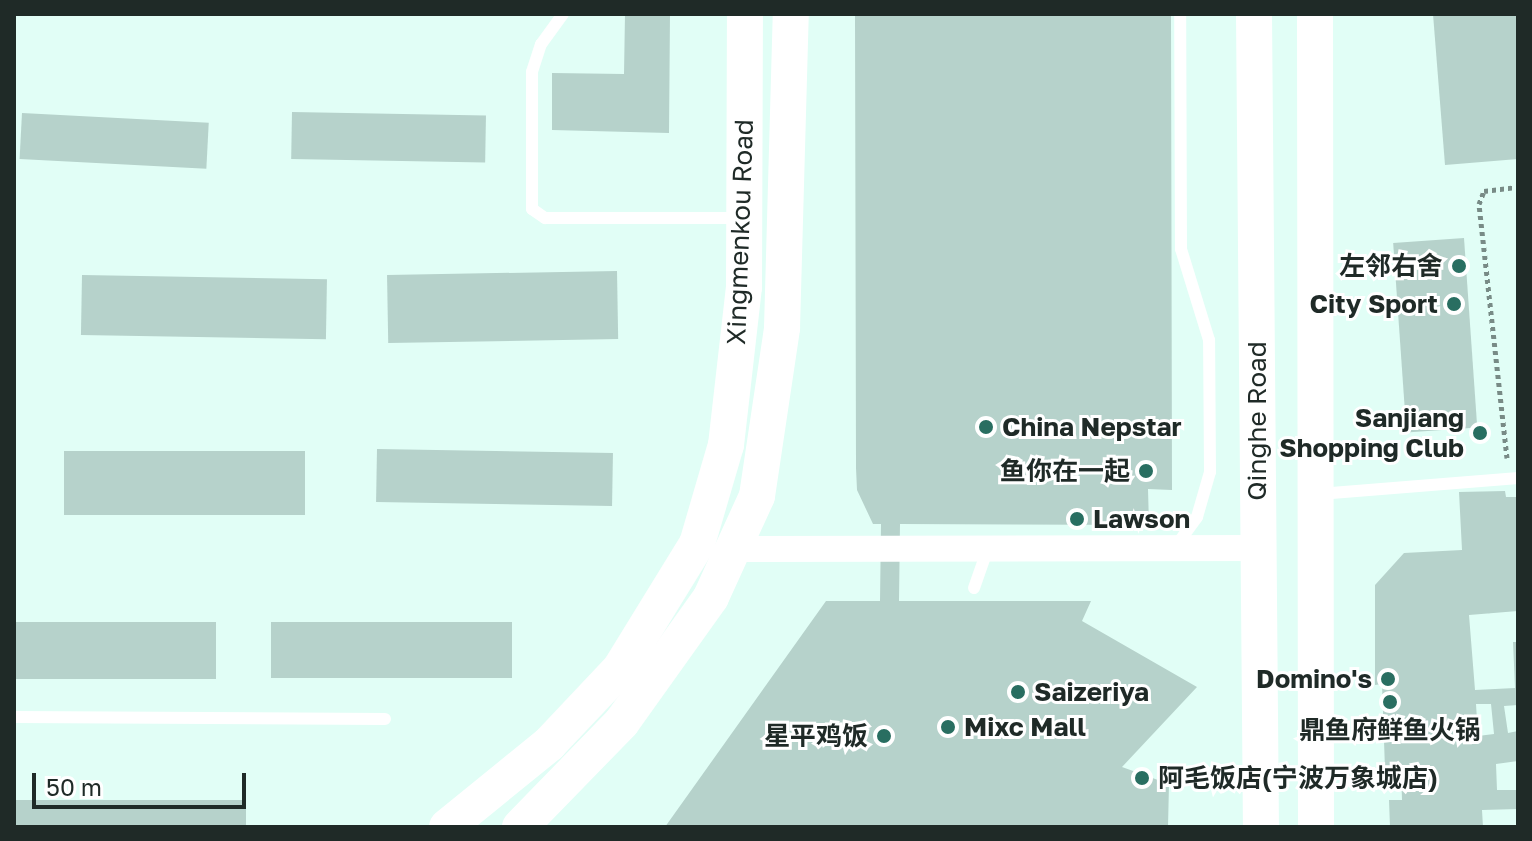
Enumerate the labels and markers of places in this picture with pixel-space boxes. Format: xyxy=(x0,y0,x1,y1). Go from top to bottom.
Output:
place label: 左邻右舍 xyxy=(1339,250,1443,282)
marker: 左邻右舍 xyxy=(1450,257,1468,275)
place label: City Sport xyxy=(1310,288,1438,320)
marker: City Sport xyxy=(1445,295,1463,313)
place label: Sanjiang Shopping Club xyxy=(1279,402,1464,464)
place label: China Nepstar xyxy=(1002,411,1182,443)
marker: China Nepstar xyxy=(977,418,995,436)
marker: Sanjiang Shopping Club xyxy=(1471,424,1489,442)
place label: 鱼你在一起 xyxy=(1000,455,1130,487)
marker: 鱼你在一起 xyxy=(1137,462,1155,480)
place label: Lawson xyxy=(1093,503,1190,535)
marker: Lawson xyxy=(1068,510,1086,528)
place label: Domino's xyxy=(1256,663,1372,695)
marker: Domino's xyxy=(1379,670,1397,688)
place label: Saizeriya xyxy=(1034,676,1149,708)
marker: Saizeriya xyxy=(1009,683,1027,701)
marker: 鼎鱼府鲜鱼火锅 xyxy=(1381,693,1399,711)
place label: Mixc Mall xyxy=(964,711,1086,743)
place label: 鼎鱼府鲜鱼火锅 xyxy=(1299,714,1481,746)
marker: Mixc Mall xyxy=(939,718,957,736)
place label: 星平鸡饭 xyxy=(764,720,868,752)
marker: 星平鸡饭 xyxy=(875,727,893,745)
place label: 阿毛饭店(宁波万象城店) xyxy=(1158,762,1438,794)
marker: 阿毛饭店(宁波万象城店) xyxy=(1133,769,1151,787)

